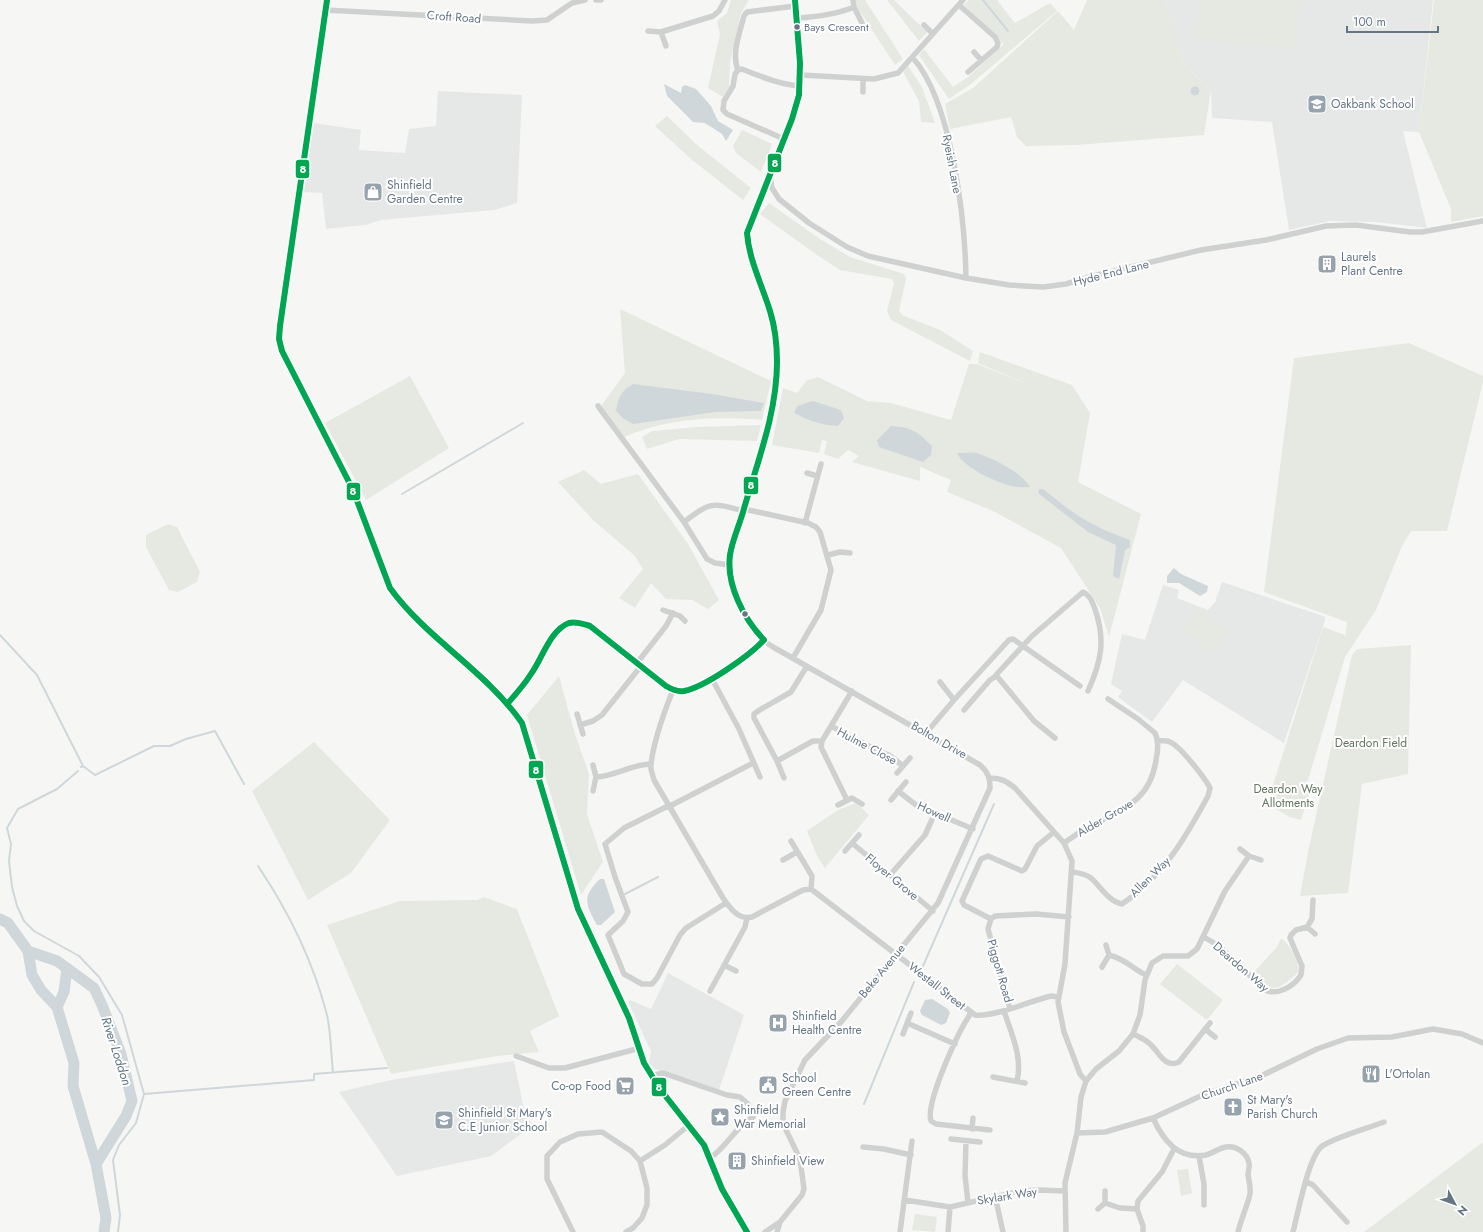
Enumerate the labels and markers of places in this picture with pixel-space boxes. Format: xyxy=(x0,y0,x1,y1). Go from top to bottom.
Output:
place label: Bays Crescent xyxy=(804,19,869,35)
marker: Bays Crescent xyxy=(792,22,802,32)
school or university icon: Oakbank School xyxy=(1306,93,1328,115)
place label: Oakbank School xyxy=(1331,95,1414,113)
place label: Shinfield Garden Centre xyxy=(387,176,463,208)
shop icon: Shinfield Garden Centre xyxy=(362,181,384,203)
place label: Laurels Plant Centre xyxy=(1341,248,1403,280)
building icon: Laurels Plant Centre xyxy=(1316,253,1338,275)
unlabelled marker xyxy=(740,609,750,619)
place label: Shinfield Health Centre xyxy=(792,1007,862,1039)
hospital icon: Shinfield Health Centre xyxy=(767,1012,789,1034)
restaurant icon: L'Ortolan xyxy=(1360,1063,1382,1085)
place label: L'Ortolan xyxy=(1385,1065,1430,1083)
place label: School Green Centre xyxy=(782,1069,851,1101)
public building icon: School Green Centre xyxy=(757,1074,779,1096)
supermarket icon: Co-op Food xyxy=(614,1075,636,1097)
place label: Co-op Food xyxy=(551,1077,611,1095)
place label: St Mary's Parish Church xyxy=(1247,1091,1318,1123)
church icon: St Mary's Parish Church xyxy=(1222,1096,1244,1118)
place label: Shinfield War Memorial xyxy=(734,1101,806,1133)
place label: Shinfield St Mary's C.E Junior School xyxy=(458,1104,552,1136)
place icon: Shinfield War Memorial xyxy=(709,1106,731,1128)
school or university icon: Shinfield St Mary's C.E Junior School xyxy=(433,1109,455,1131)
building icon: Shinfield View xyxy=(726,1150,748,1172)
place label: Shinfield View xyxy=(751,1152,825,1170)

